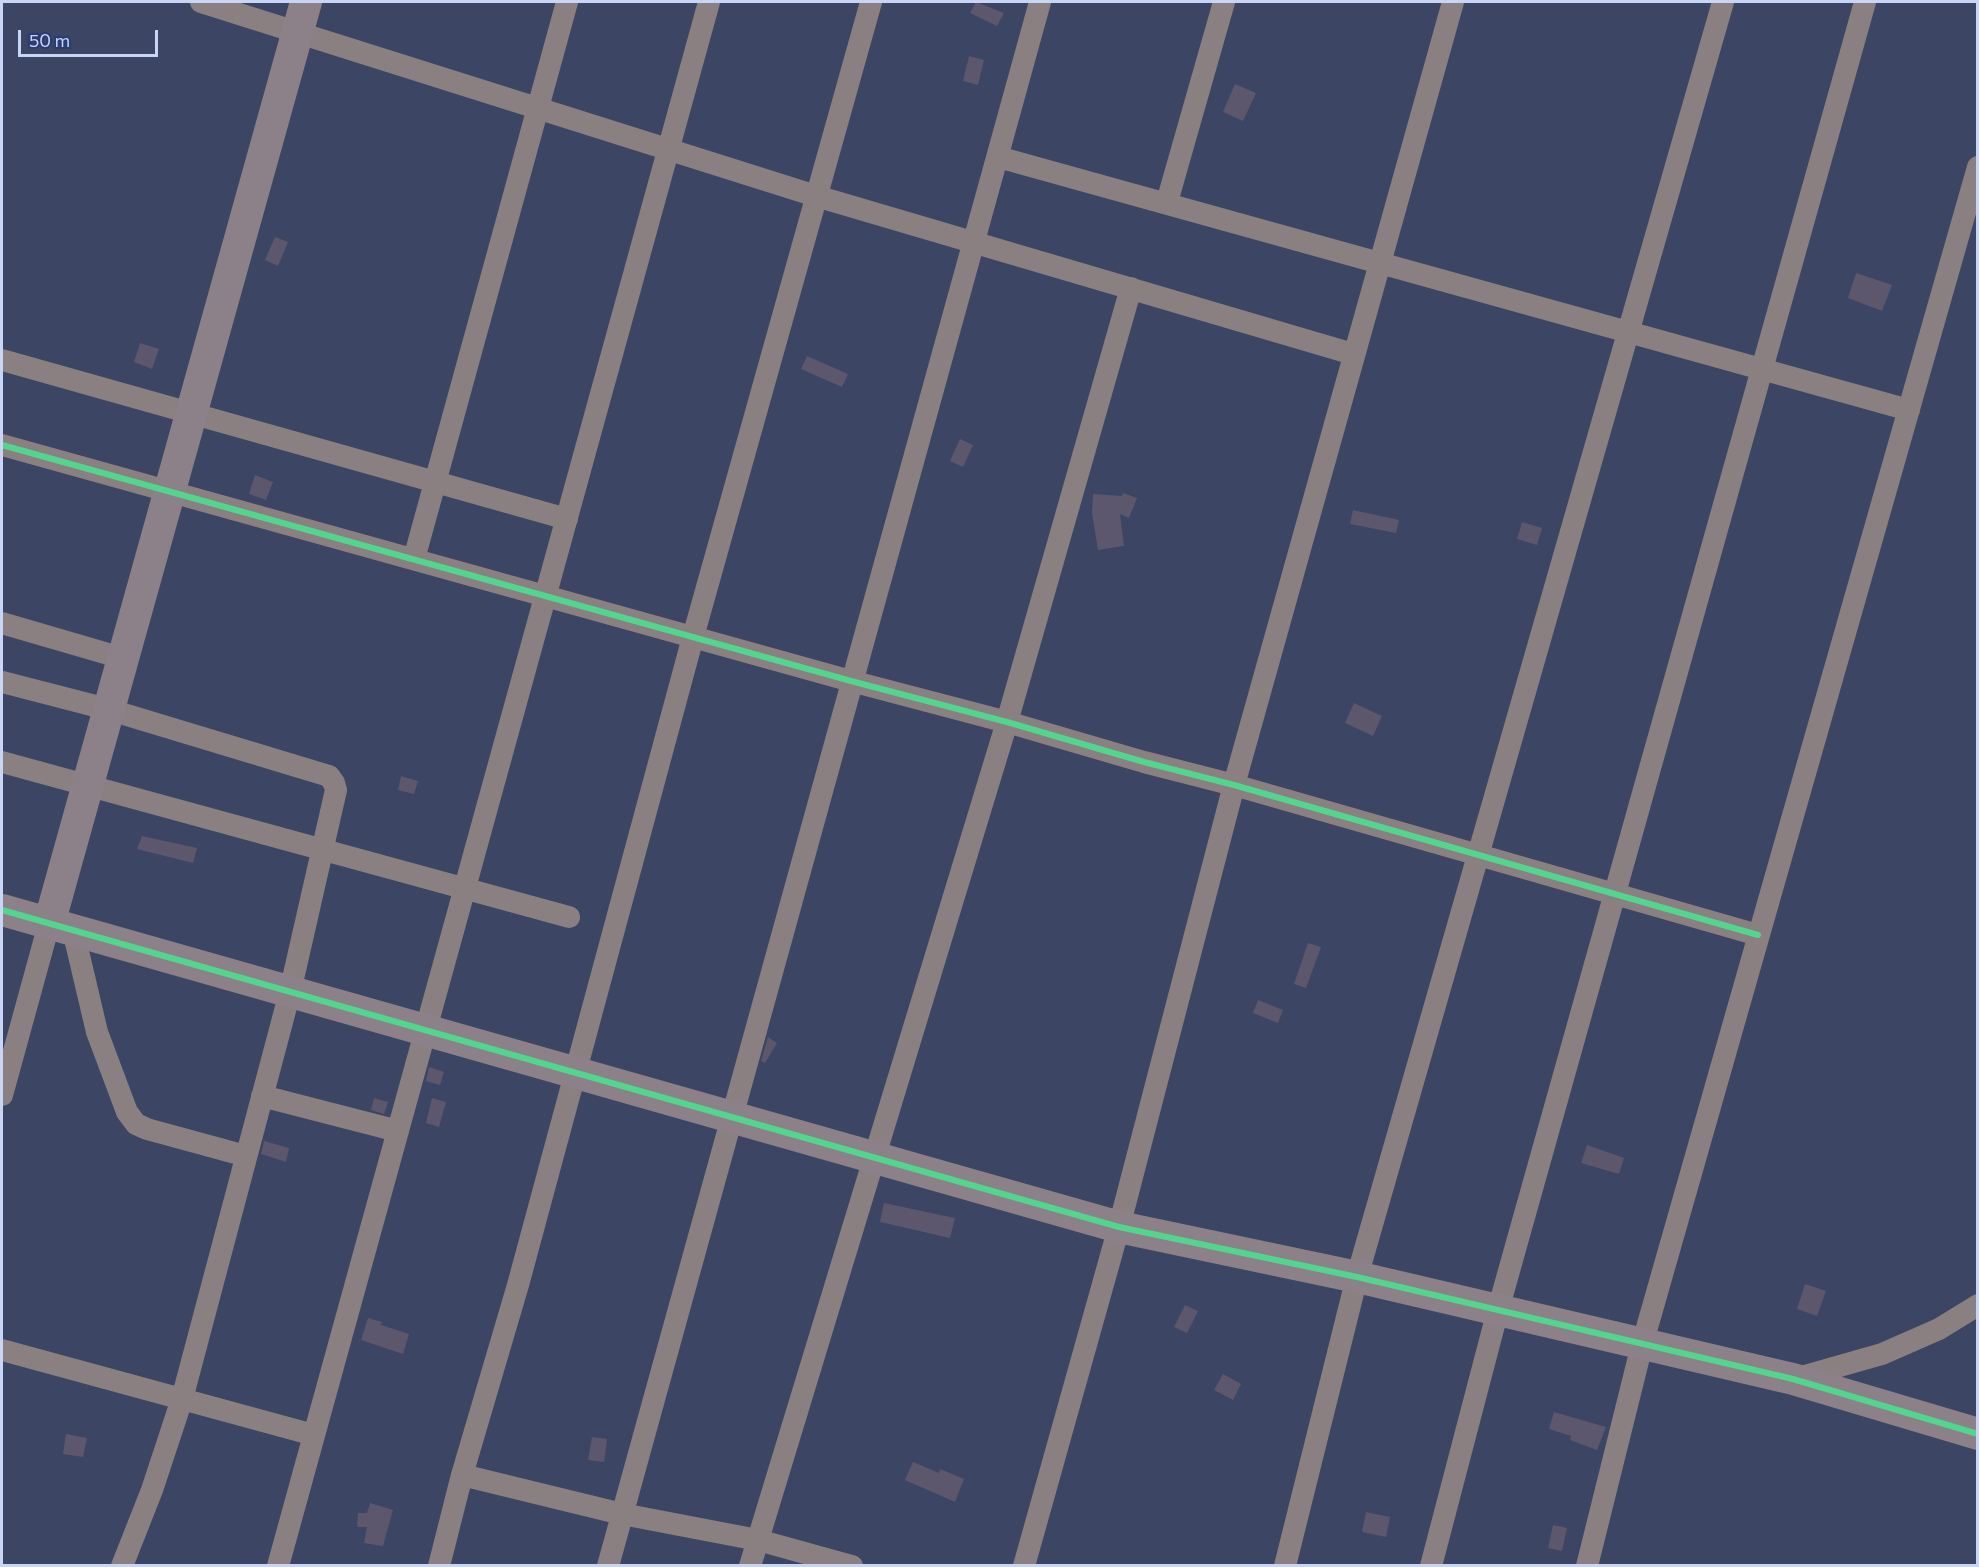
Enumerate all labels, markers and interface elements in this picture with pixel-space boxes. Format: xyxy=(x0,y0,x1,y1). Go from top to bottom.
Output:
scale bar xyxy=(21,18,160,56)
text: 50 m xyxy=(29,29,70,51)

